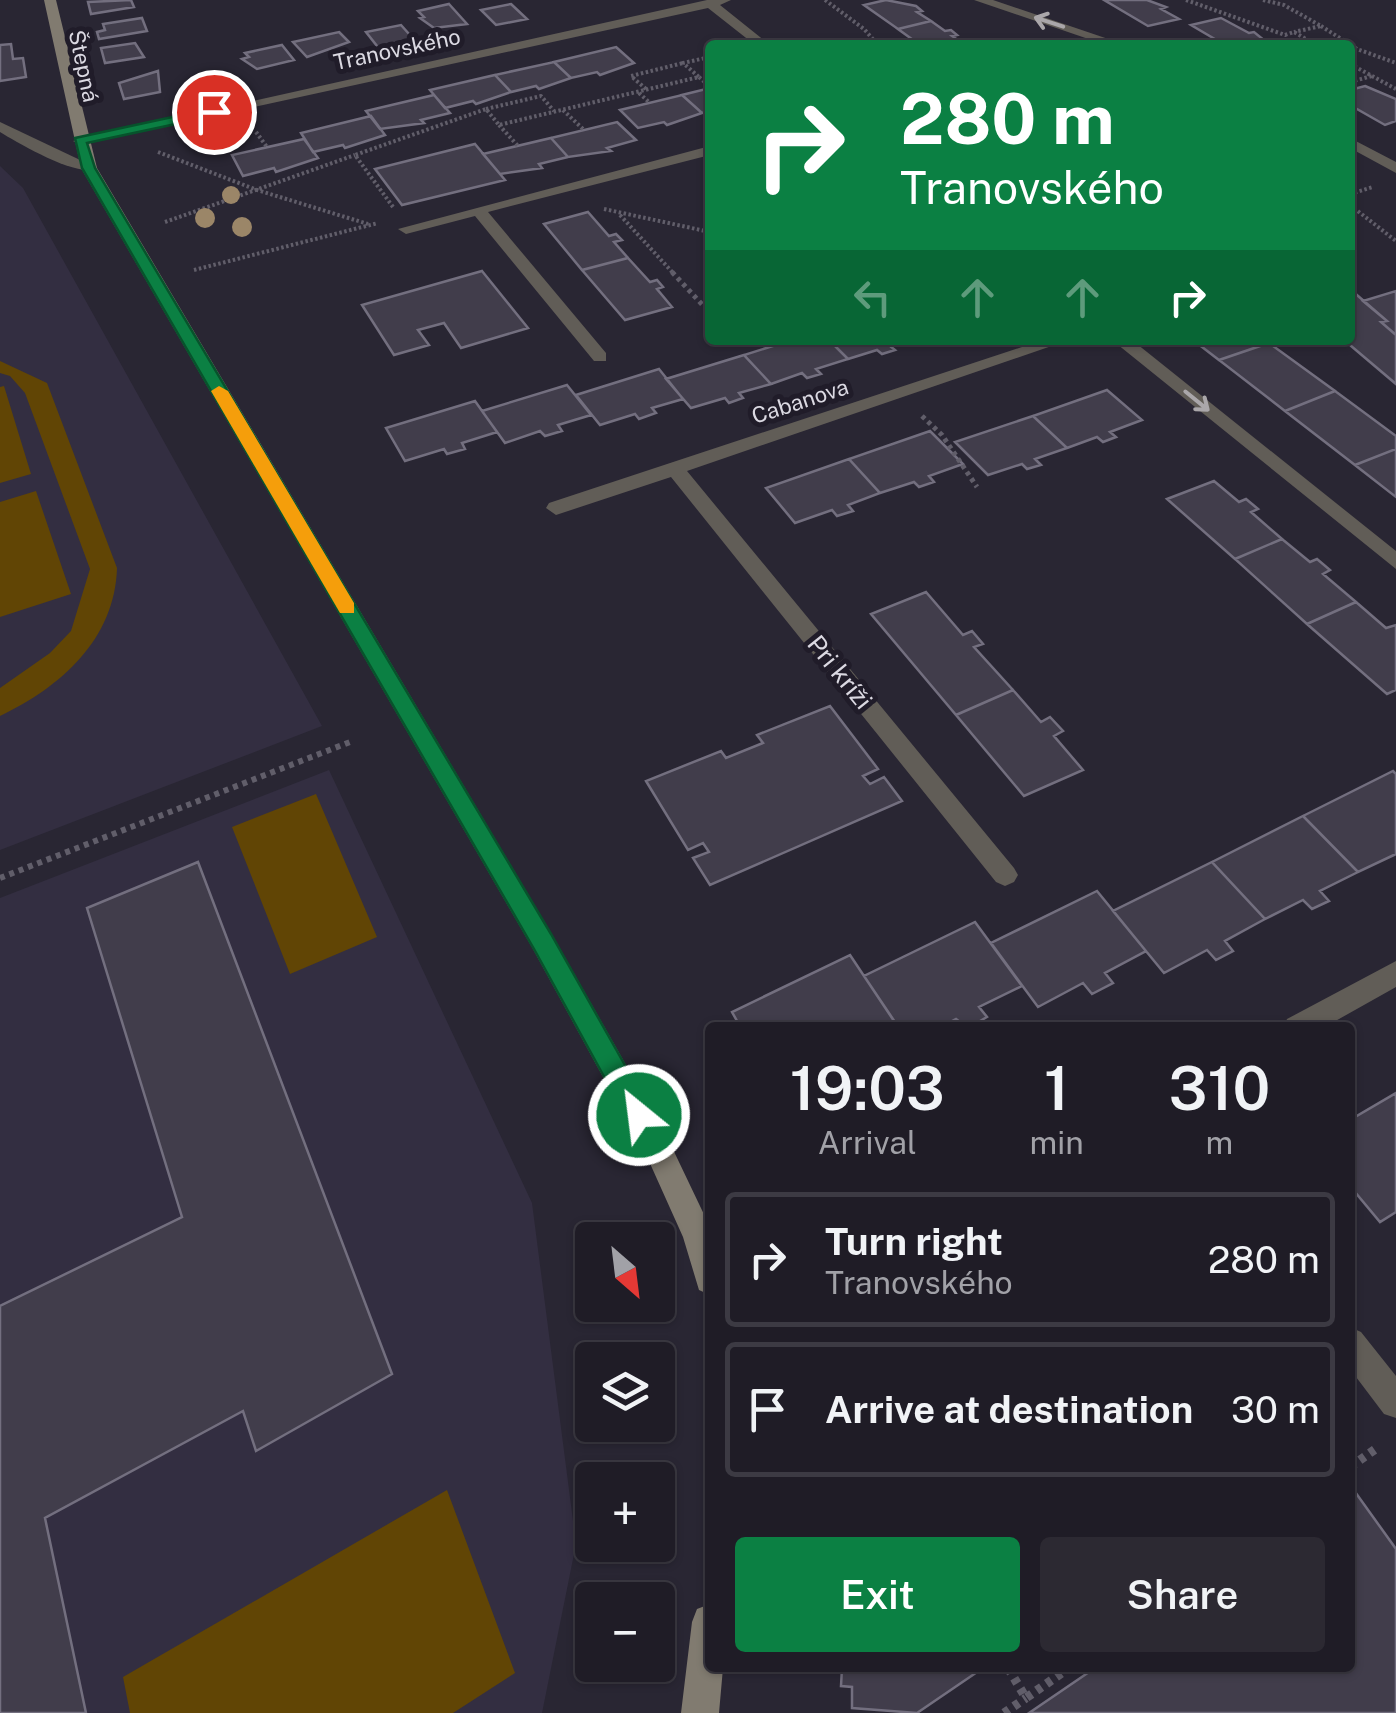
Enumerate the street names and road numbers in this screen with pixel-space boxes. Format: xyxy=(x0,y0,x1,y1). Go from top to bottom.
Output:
street label: Tranovského xyxy=(331,23,463,75)
street label: Štepná xyxy=(64,28,104,104)
street label: Cabanova xyxy=(748,373,852,429)
street label: Pri kríži xyxy=(801,629,879,715)

